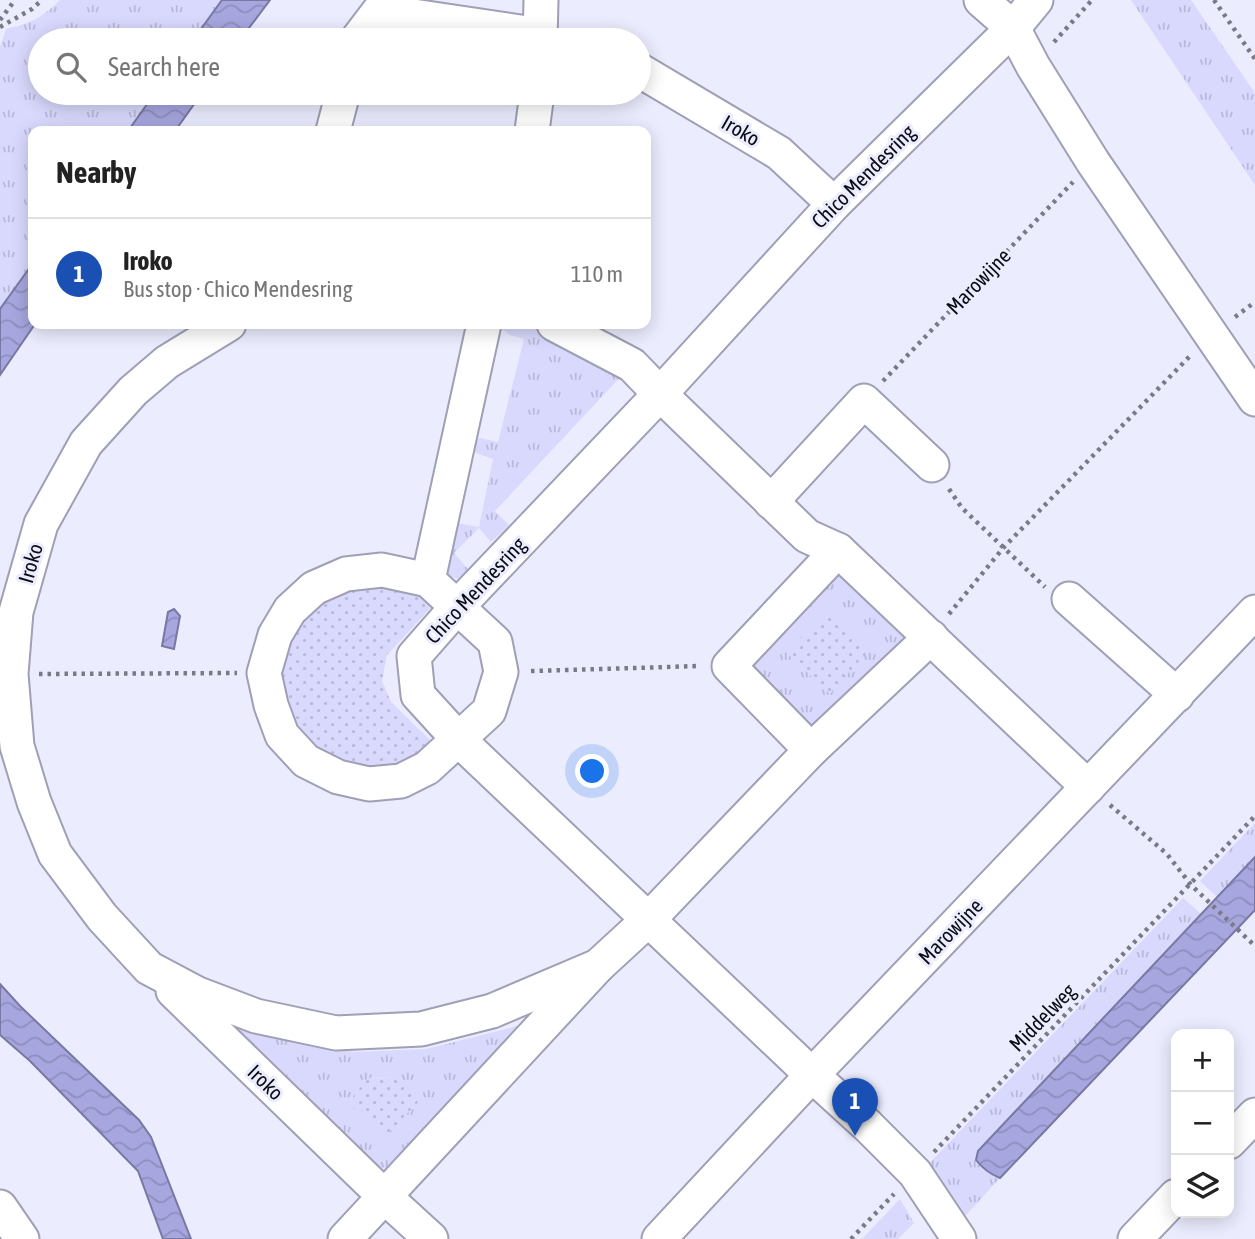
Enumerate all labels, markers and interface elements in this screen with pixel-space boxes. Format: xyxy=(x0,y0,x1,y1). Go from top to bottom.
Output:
search box xyxy=(28,28,651,105)
icon: search xyxy=(52,48,90,86)
text: Search here xyxy=(108,52,220,82)
street label: Iroko xyxy=(718,110,764,150)
street label: Chico Mendesring xyxy=(806,119,920,233)
text: Nearby xyxy=(56,155,136,189)
street label: Marowijne xyxy=(941,243,1015,319)
text: Iroko xyxy=(123,246,173,276)
text: 1 xyxy=(74,261,84,287)
text: 110 m xyxy=(571,261,623,287)
text: Bus stop · Chico Mendesring xyxy=(123,276,353,302)
street label: Chico Mendesring xyxy=(420,532,530,648)
street label: Iroko xyxy=(13,540,47,586)
your location xyxy=(575,754,609,788)
street label: Marowijne xyxy=(913,893,987,969)
street label: Middelweg xyxy=(1004,978,1080,1056)
map controls xyxy=(1171,1029,1234,1218)
button: + xyxy=(1171,1029,1234,1092)
street label: Iroko xyxy=(243,1059,289,1105)
pin: 1 xyxy=(832,1078,878,1136)
button: − xyxy=(1171,1092,1234,1155)
button: layers xyxy=(1171,1155,1234,1218)

